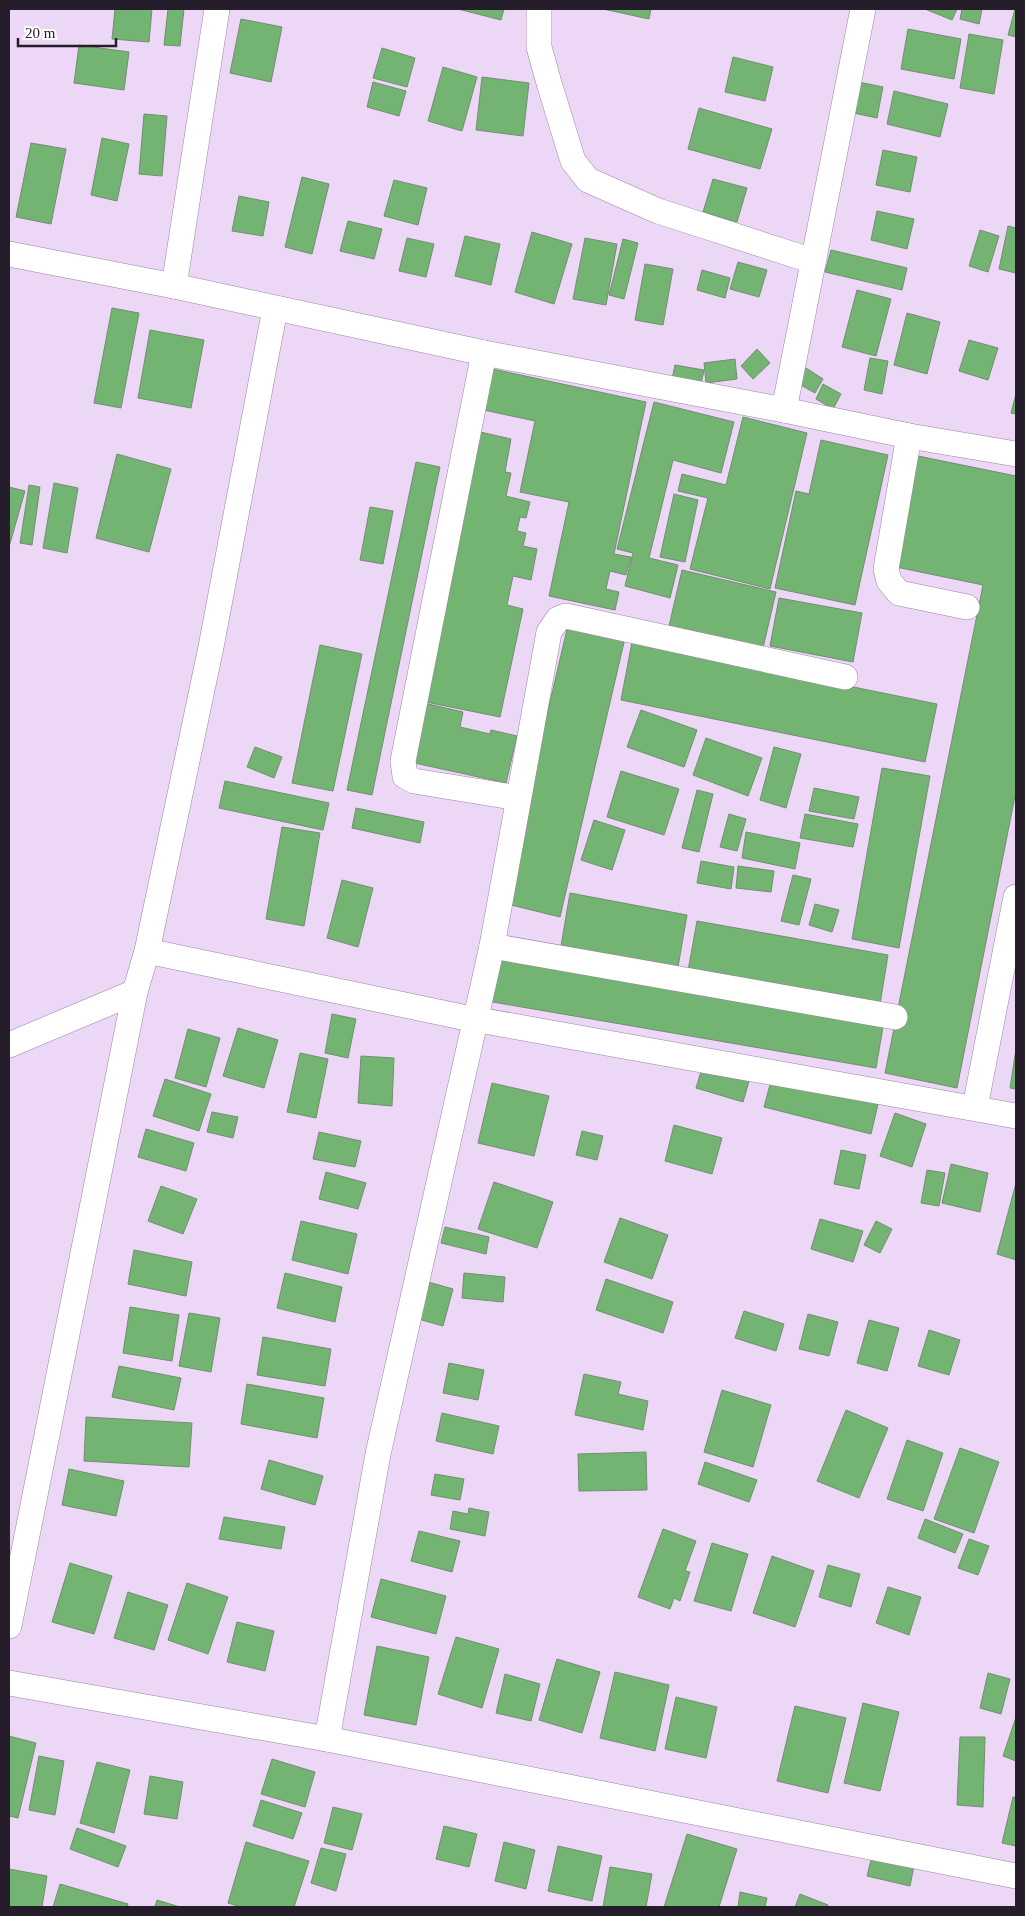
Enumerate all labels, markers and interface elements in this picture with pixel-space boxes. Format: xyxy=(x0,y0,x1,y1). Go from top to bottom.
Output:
scale bar xyxy=(18,15,115,47)
text: 20 m xyxy=(25,25,56,41)

